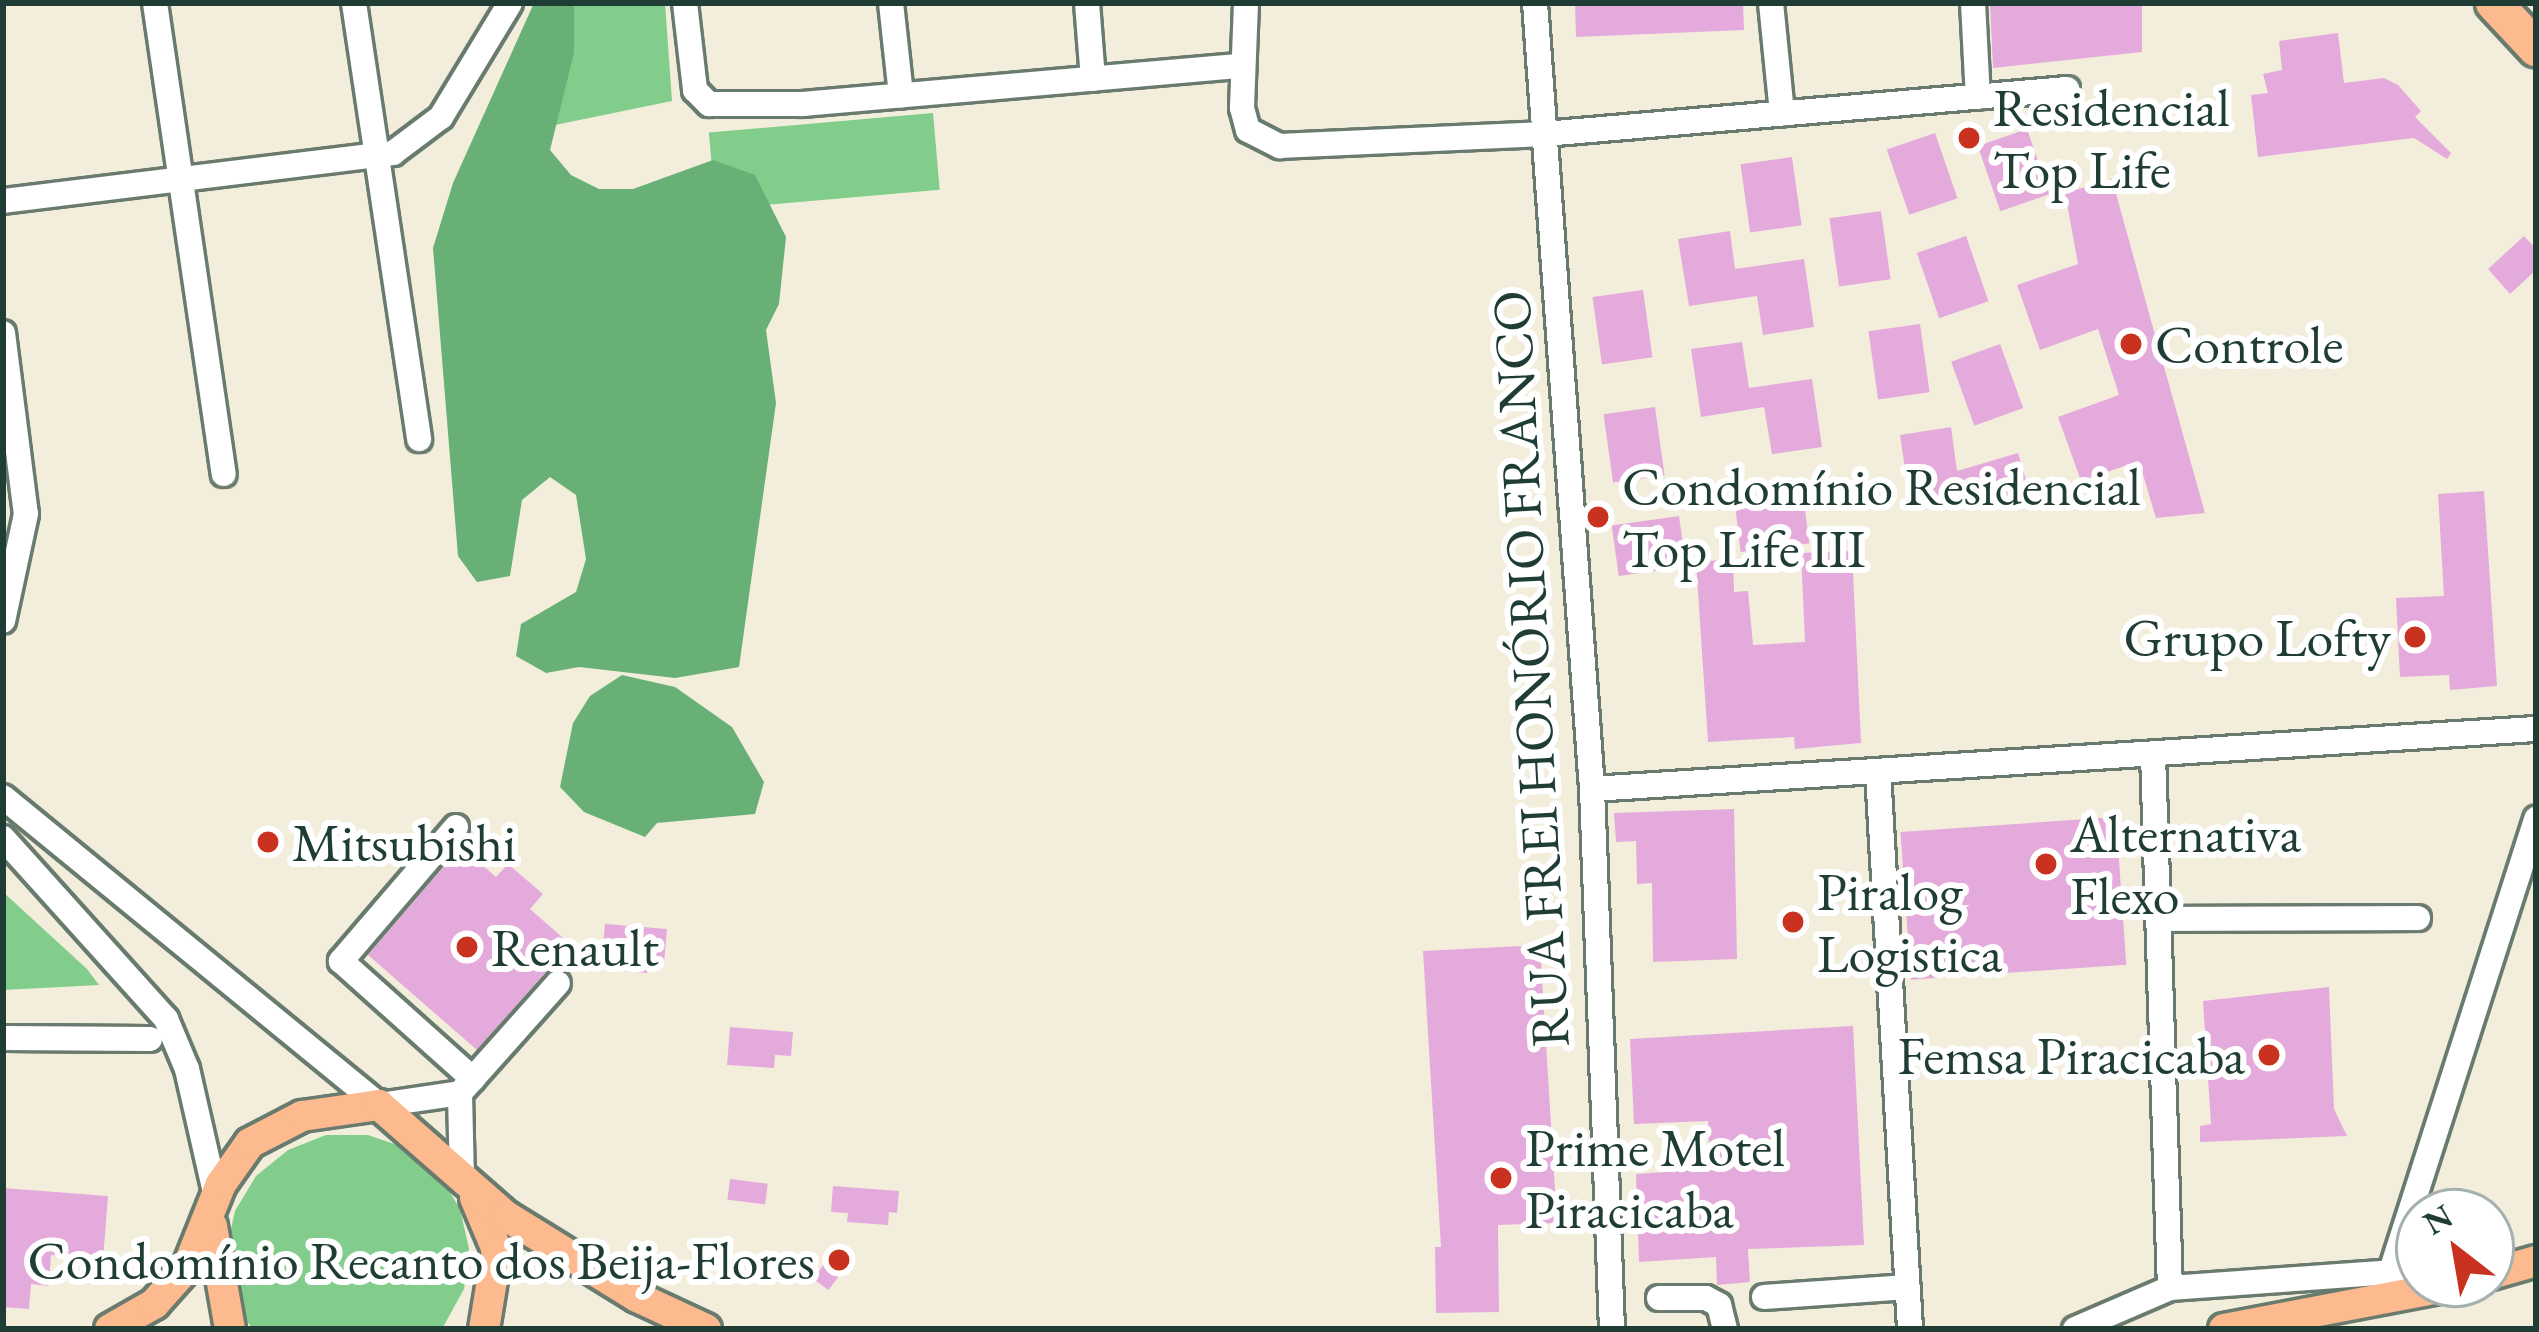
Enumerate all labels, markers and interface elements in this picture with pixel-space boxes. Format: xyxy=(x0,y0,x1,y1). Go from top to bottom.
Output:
place label: Residencial Top Life xyxy=(1993,75,2230,201)
marker: Residencial Top Life xyxy=(1956,125,1982,151)
street label: RUA FREI HONÓRIO FRANCO xyxy=(1478,289,1582,1049)
place label: Controle xyxy=(2155,312,2344,376)
marker: Controle xyxy=(2118,331,2144,357)
place label: Condomínio Residencial Top Life III xyxy=(1622,454,2141,580)
marker: Condomínio Residencial Top Life III xyxy=(1585,504,1611,530)
place label: Grupo Lofty xyxy=(2124,605,2391,669)
marker: Grupo Lofty xyxy=(2402,624,2428,650)
place label: Alternativa Flexo xyxy=(2070,801,2301,928)
place label: Mitsubishi xyxy=(292,810,516,874)
marker: Mitsubishi xyxy=(255,829,281,855)
marker: Alternativa Flexo xyxy=(2033,851,2059,877)
place label: Piralog Logistica xyxy=(1817,859,2002,986)
marker: Piralog Logistica xyxy=(1780,909,1806,935)
place label: Renault xyxy=(491,915,659,979)
marker: Renault xyxy=(454,934,480,960)
place label: Femsa Piracicaba xyxy=(1897,1023,2245,1087)
marker: Femsa Piracicaba xyxy=(2256,1042,2282,1068)
place label: Prime Motel Piracicaba xyxy=(1525,1115,1785,1242)
marker: Prime Motel Piracicaba xyxy=(1488,1165,1514,1191)
north arrow xyxy=(2395,1188,2515,1308)
text: N xyxy=(2415,1194,2460,1245)
place label: Condomínio Recanto dos Beija-Flores xyxy=(27,1228,815,1292)
marker: Condomínio Recanto dos Beija-Flores xyxy=(826,1247,852,1273)

